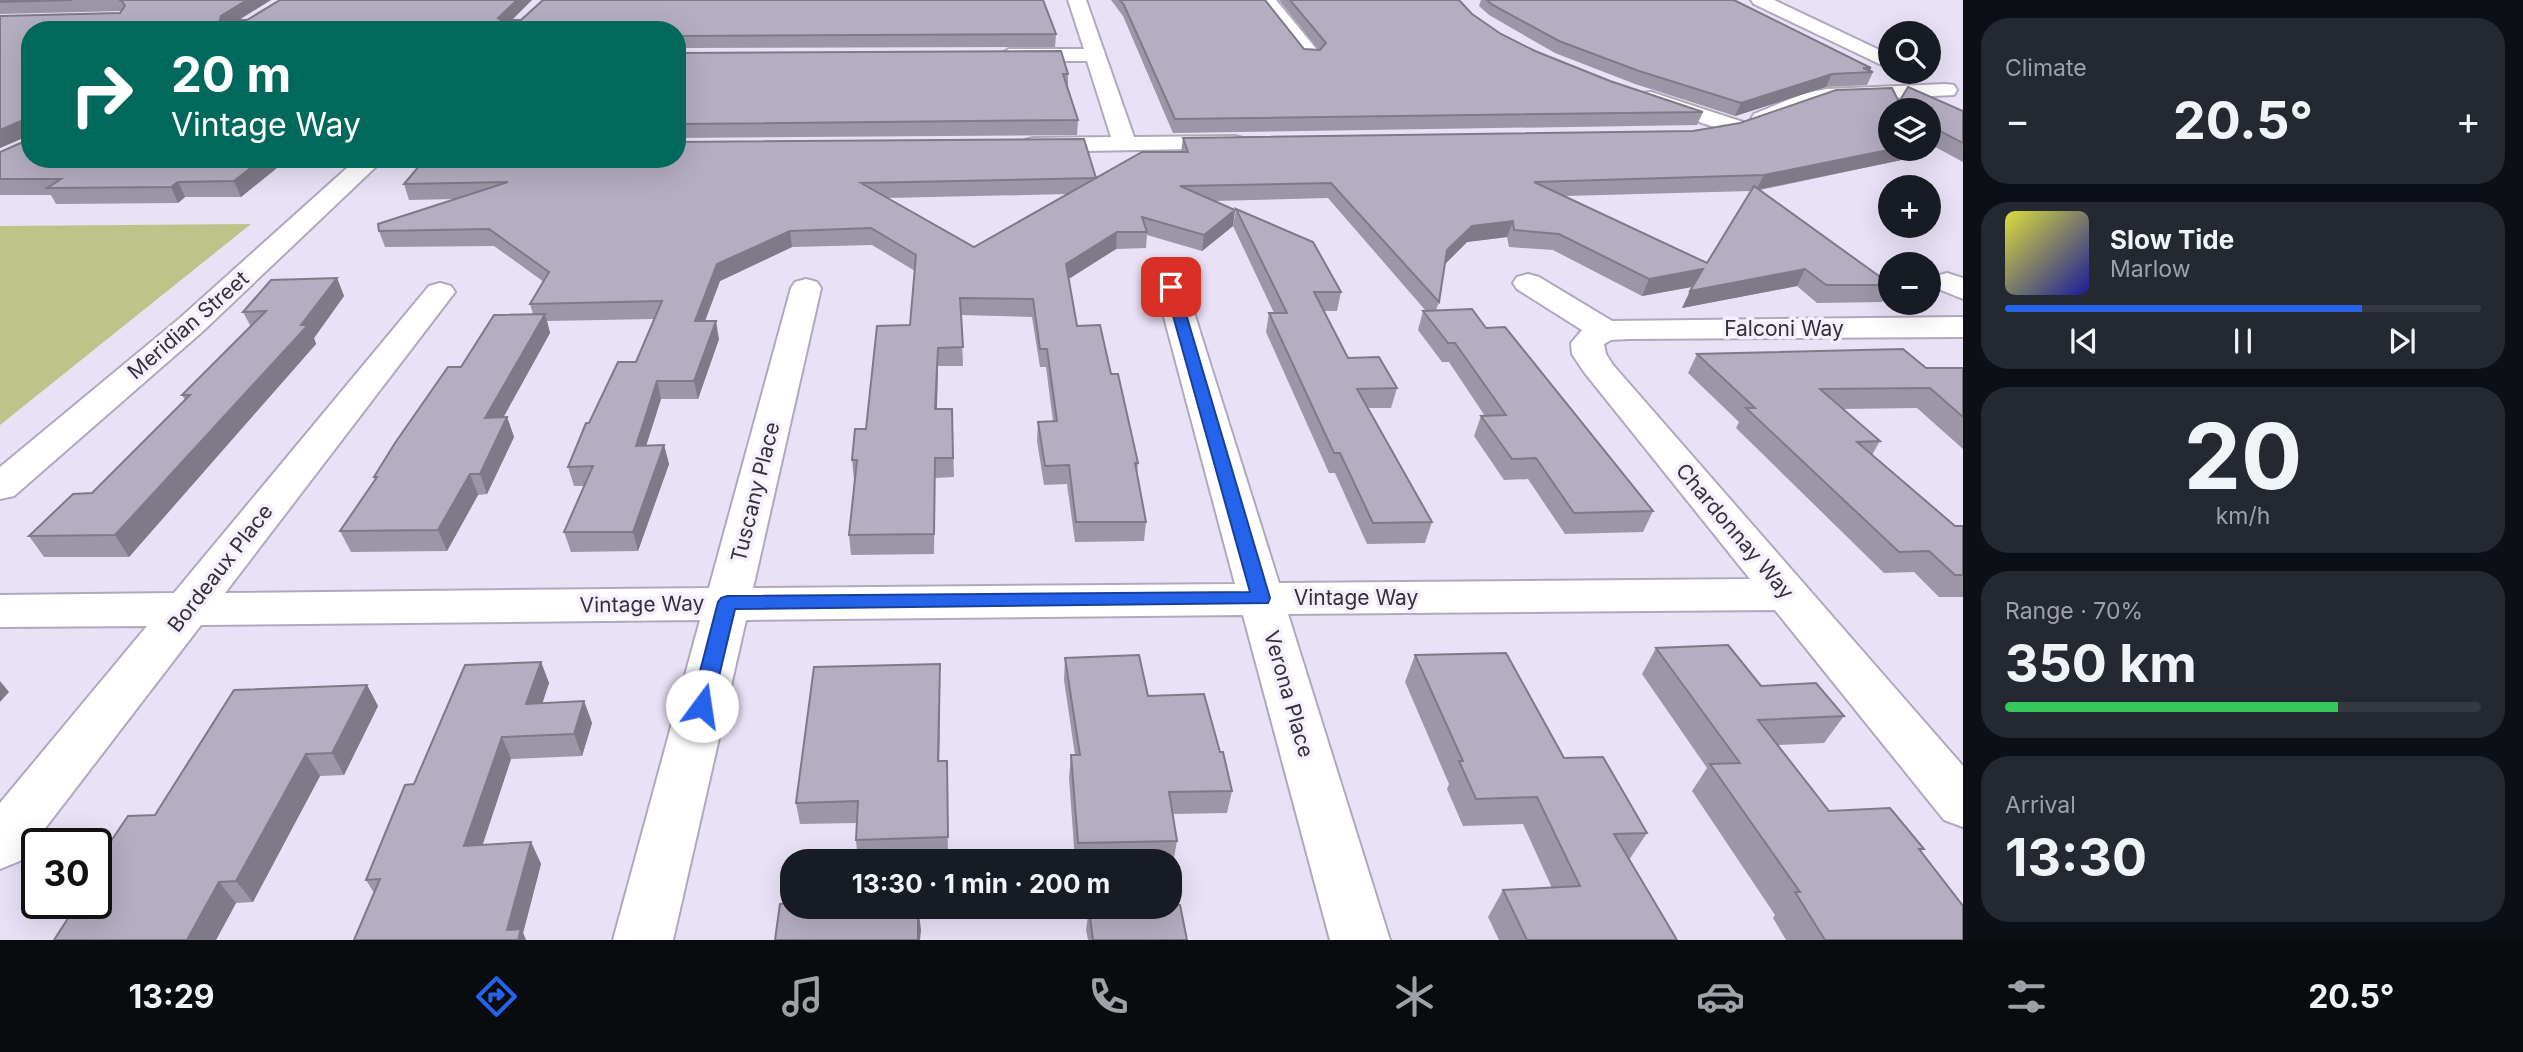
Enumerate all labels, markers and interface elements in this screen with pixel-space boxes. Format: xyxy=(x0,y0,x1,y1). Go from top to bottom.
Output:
map controls xyxy=(1878,21,1941,315)
button: search xyxy=(1878,21,1941,84)
text: 20 m xyxy=(171,45,291,104)
icon: right xyxy=(56,49,147,140)
text: Climate xyxy=(2005,54,2087,82)
text: 20.5° xyxy=(2173,89,2313,152)
text: − xyxy=(2005,97,2030,143)
text: + xyxy=(2456,97,2481,143)
button: layers xyxy=(1878,98,1941,161)
text: Vintage Way xyxy=(171,105,361,144)
button: + xyxy=(1878,175,1941,238)
text: Slow Tide xyxy=(2110,224,2234,255)
button: − xyxy=(1878,252,1941,315)
text: Marlow xyxy=(2110,255,2190,283)
pin xyxy=(1141,257,1201,317)
street label: Meridian Street xyxy=(123,266,254,384)
icon: arrive xyxy=(1152,268,1190,306)
street label: Falconi Way xyxy=(1724,316,1844,341)
icon: previous xyxy=(2065,322,2103,360)
icon: pause xyxy=(2224,322,2262,360)
icon: next xyxy=(2383,322,2421,360)
text: 20 xyxy=(2184,401,2302,511)
street label: Tuscany Place xyxy=(725,419,785,565)
street label: Chardonnay Way xyxy=(1671,458,1799,604)
street label: Bordeaux Place xyxy=(162,499,278,637)
text: km/h xyxy=(2216,502,2270,530)
street label: Vintage Way xyxy=(1294,585,1419,610)
street label: Vintage Way xyxy=(579,590,705,618)
text: Range · 70% xyxy=(2005,597,2143,625)
street label: Verona Place xyxy=(1259,628,1319,760)
text: 350 km xyxy=(2005,632,2197,695)
position arrow xyxy=(665,669,739,743)
text: Arrival xyxy=(2005,791,2076,819)
text: 13:30 xyxy=(2005,826,2147,889)
speed limit sign: 30 xyxy=(21,828,112,919)
text: 13:30 · 1 min · 200 m xyxy=(852,868,1110,899)
icon: directions xyxy=(472,972,521,1021)
icon: music xyxy=(778,972,827,1021)
icon: phone xyxy=(1084,972,1133,1021)
icon: climate xyxy=(1390,972,1439,1021)
icon: car xyxy=(1696,972,1745,1021)
icon: filters xyxy=(2002,972,2051,1021)
text: 13:29 xyxy=(129,977,215,1016)
text: 20.5° xyxy=(2308,977,2394,1016)

